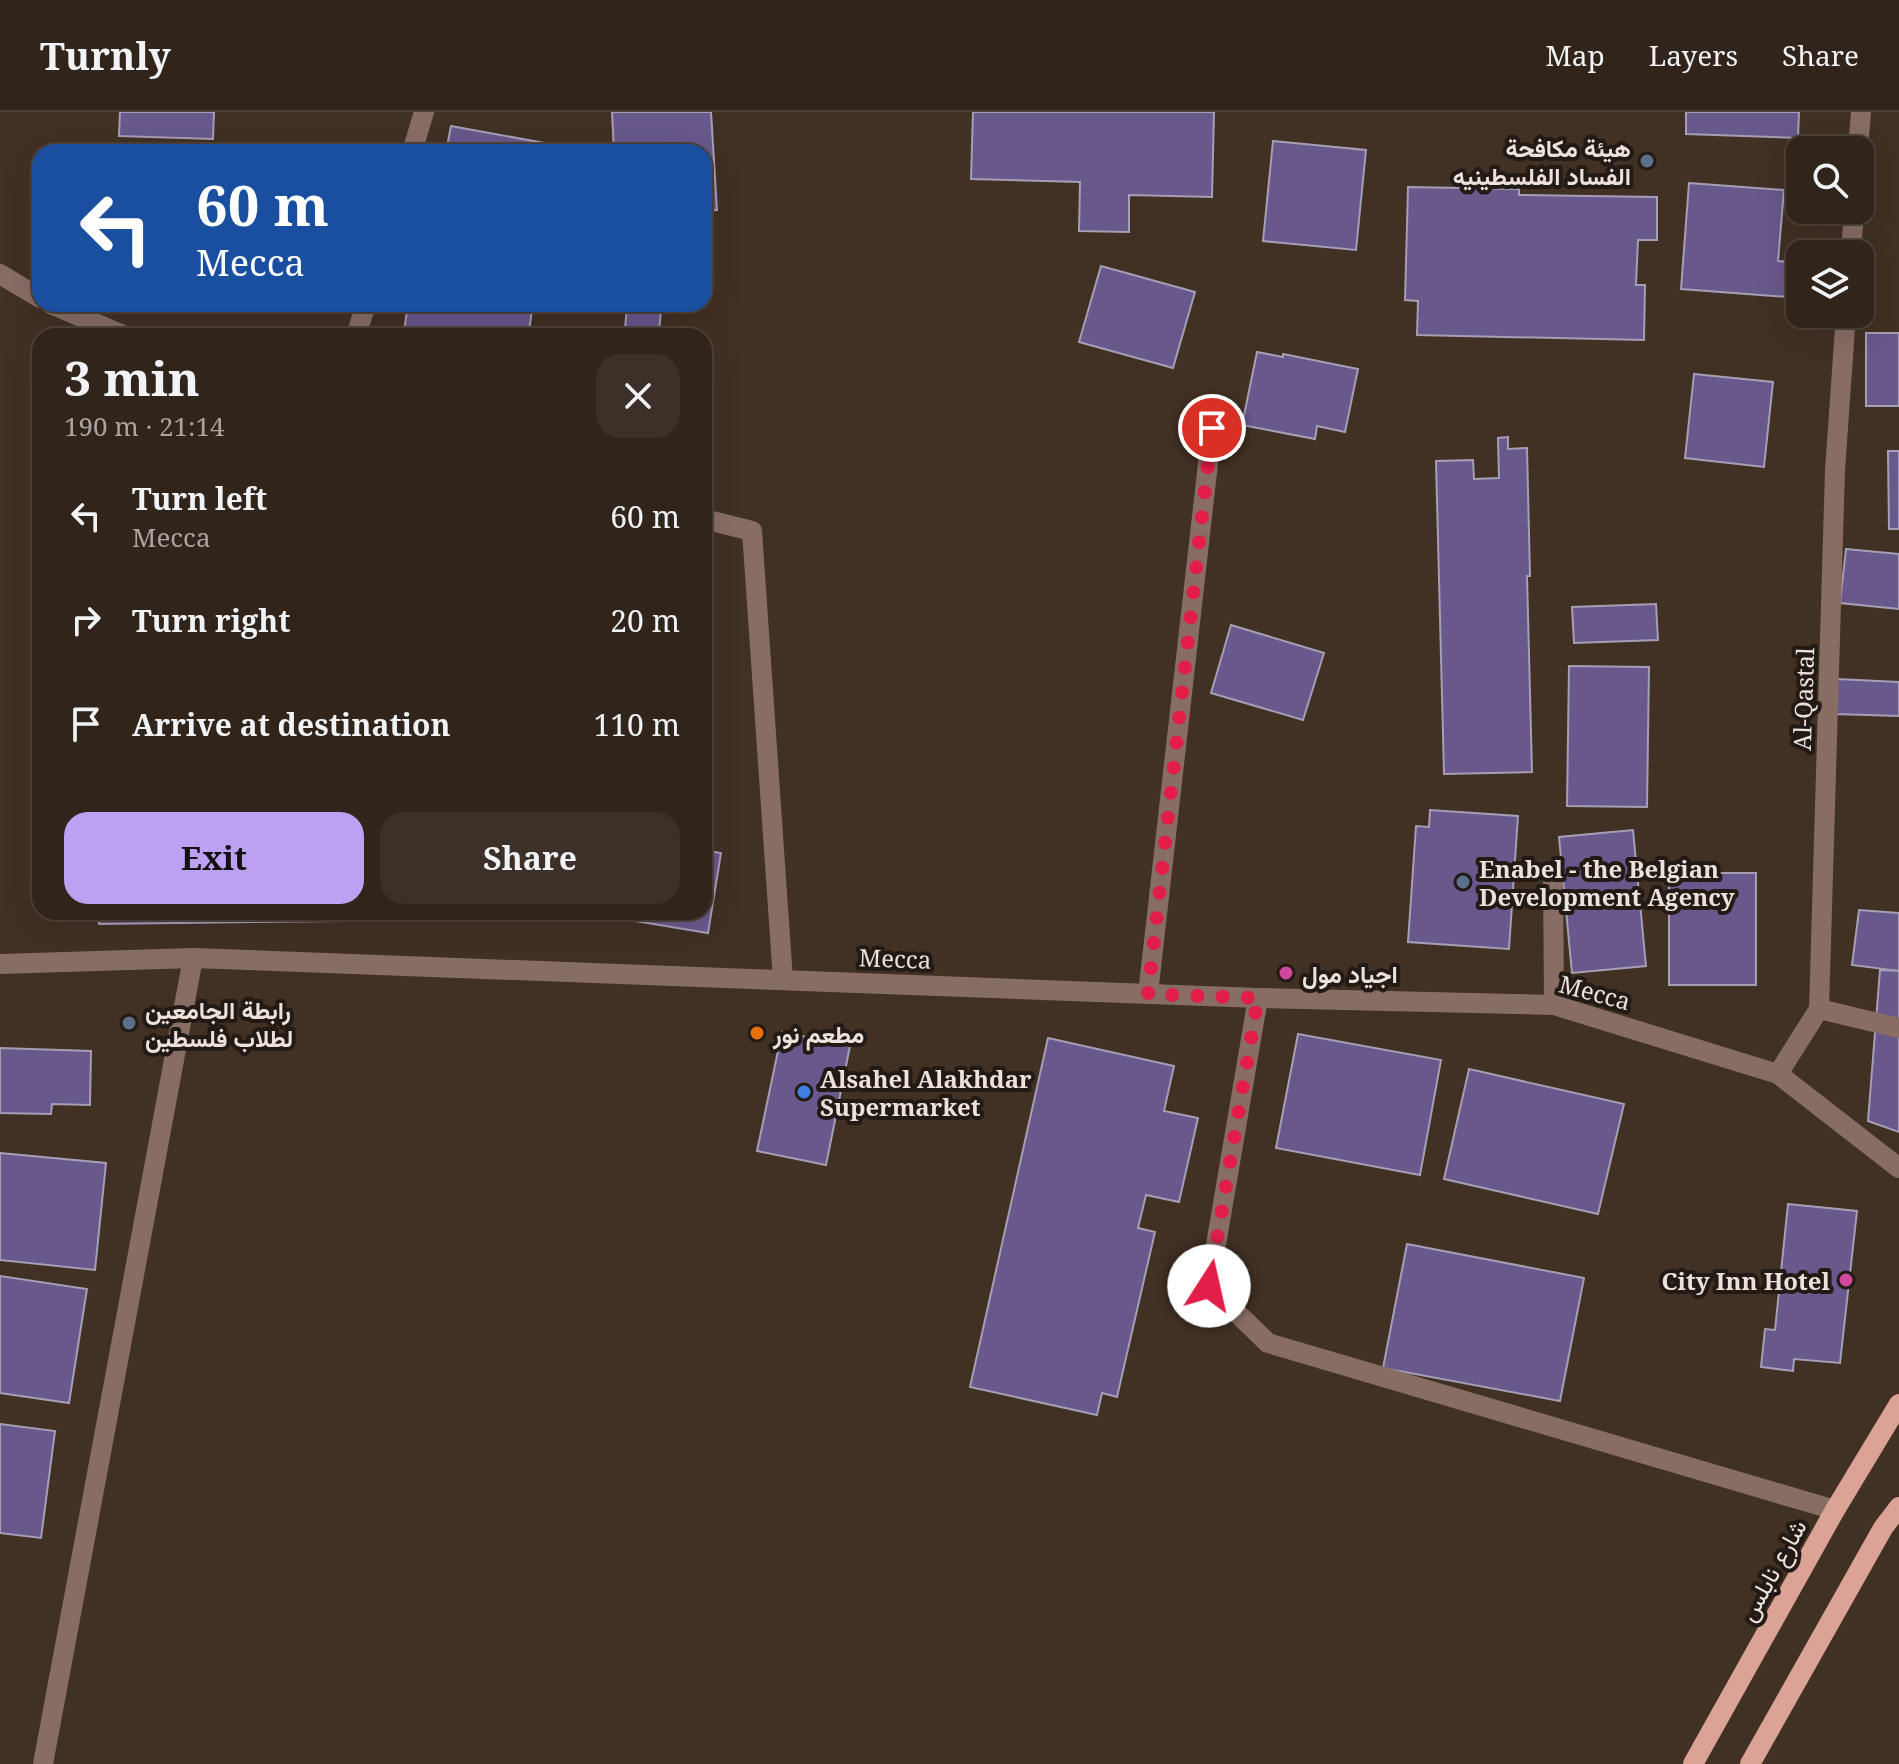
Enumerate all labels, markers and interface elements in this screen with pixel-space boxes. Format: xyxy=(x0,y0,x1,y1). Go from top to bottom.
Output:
text: Turnly xyxy=(40,29,171,81)
text: Map xyxy=(1546,36,1605,74)
text: Layers xyxy=(1649,36,1738,74)
text: Share xyxy=(1782,36,1859,74)
place label: هيئة مكافحة الفساد الفلسطينيه xyxy=(1453,131,1631,192)
map controls xyxy=(1786,136,1874,328)
button: search xyxy=(1786,136,1874,224)
marker: هيئة مكافحة الفساد الفلسطينيه xyxy=(1638,152,1656,170)
text: 60 m xyxy=(196,166,329,242)
icon: left xyxy=(64,176,168,280)
text: Mecca xyxy=(196,238,305,287)
button: layers xyxy=(1786,240,1874,328)
text: 3 min xyxy=(64,345,200,410)
button: close xyxy=(596,354,680,438)
pin xyxy=(1178,394,1246,462)
icon: arrive xyxy=(1190,406,1234,450)
text: 190 m · 21:14 xyxy=(64,408,225,444)
text: Turn left xyxy=(132,478,267,519)
icon: left xyxy=(64,494,108,538)
text: 60 m xyxy=(610,496,680,537)
text: Mecca xyxy=(132,519,211,555)
icon: right xyxy=(64,598,108,642)
text: Turn right xyxy=(132,600,290,641)
text: 20 m xyxy=(610,600,680,641)
street label: Al-Qastal xyxy=(1785,646,1821,751)
icon: arrive xyxy=(64,702,108,746)
text: Arrive at destination xyxy=(132,704,451,745)
text: 110 m xyxy=(594,704,680,745)
button: Exit xyxy=(64,812,364,904)
button: Share xyxy=(380,812,680,904)
place label: Enabel - the Belgian Development Agency xyxy=(1479,852,1735,913)
marker: Enabel - the Belgian Development Agency xyxy=(1454,873,1472,891)
street label: Mecca xyxy=(858,940,932,976)
place label: اجياد مول xyxy=(1302,957,1398,990)
marker: اجياد مول xyxy=(1277,964,1295,982)
street label: Mecca xyxy=(1556,967,1634,1017)
place label: رابطة الجامعين لطلاب فلسطين xyxy=(145,993,293,1054)
marker: رابطة الجامعين لطلاب فلسطين xyxy=(120,1014,138,1032)
place label: مطعم نور xyxy=(772,1017,864,1051)
marker: مطعم نور xyxy=(748,1024,766,1042)
place label: Alsahel Alakhdar Supermarket xyxy=(820,1062,1032,1123)
marker: Alsahel Alakhdar Supermarket xyxy=(795,1083,813,1101)
position arrow xyxy=(1167,1244,1251,1328)
place label: City Inn Hotel xyxy=(1661,1264,1831,1297)
marker: City Inn Hotel xyxy=(1837,1271,1855,1289)
street label: شارع نابلس xyxy=(1730,1513,1814,1627)

